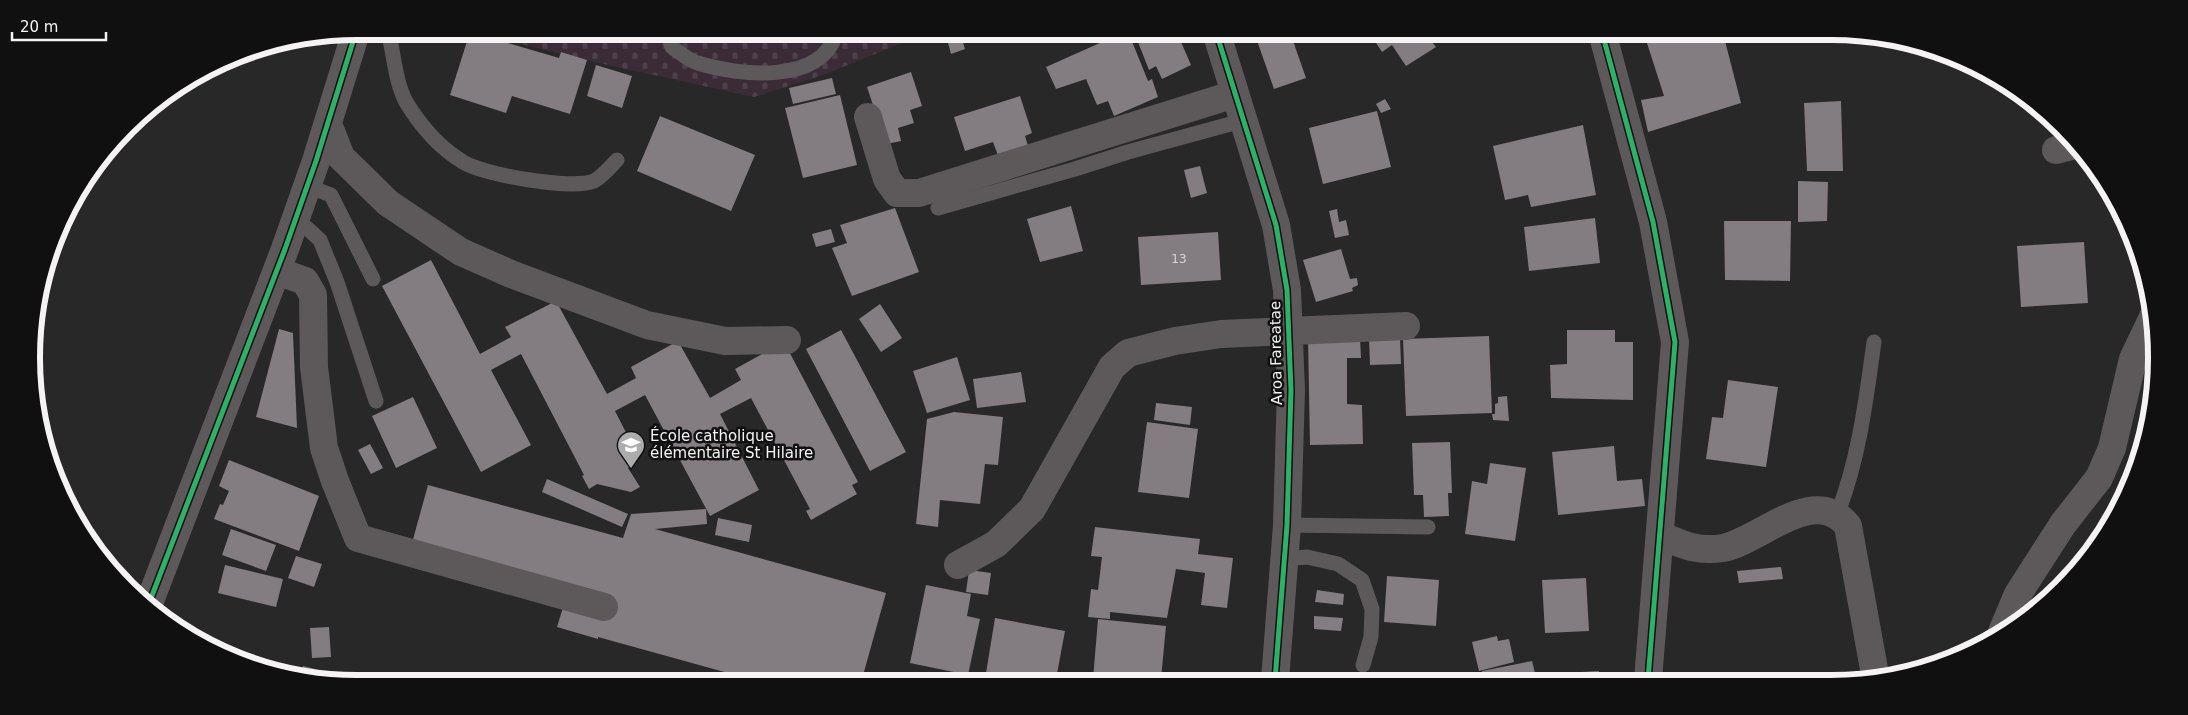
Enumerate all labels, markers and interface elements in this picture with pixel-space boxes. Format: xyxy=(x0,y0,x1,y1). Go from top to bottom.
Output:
scale bar xyxy=(12,10,106,42)
text: 20 m xyxy=(20,18,58,36)
house number: 13 xyxy=(1171,252,1187,266)
street label: Aroa Fareatae xyxy=(1266,301,1286,405)
place label: École catholique élémentaire St Hilaire xyxy=(650,426,813,462)
school or university icon: École catholique élémentaire St Hilaire xyxy=(616,430,646,469)

